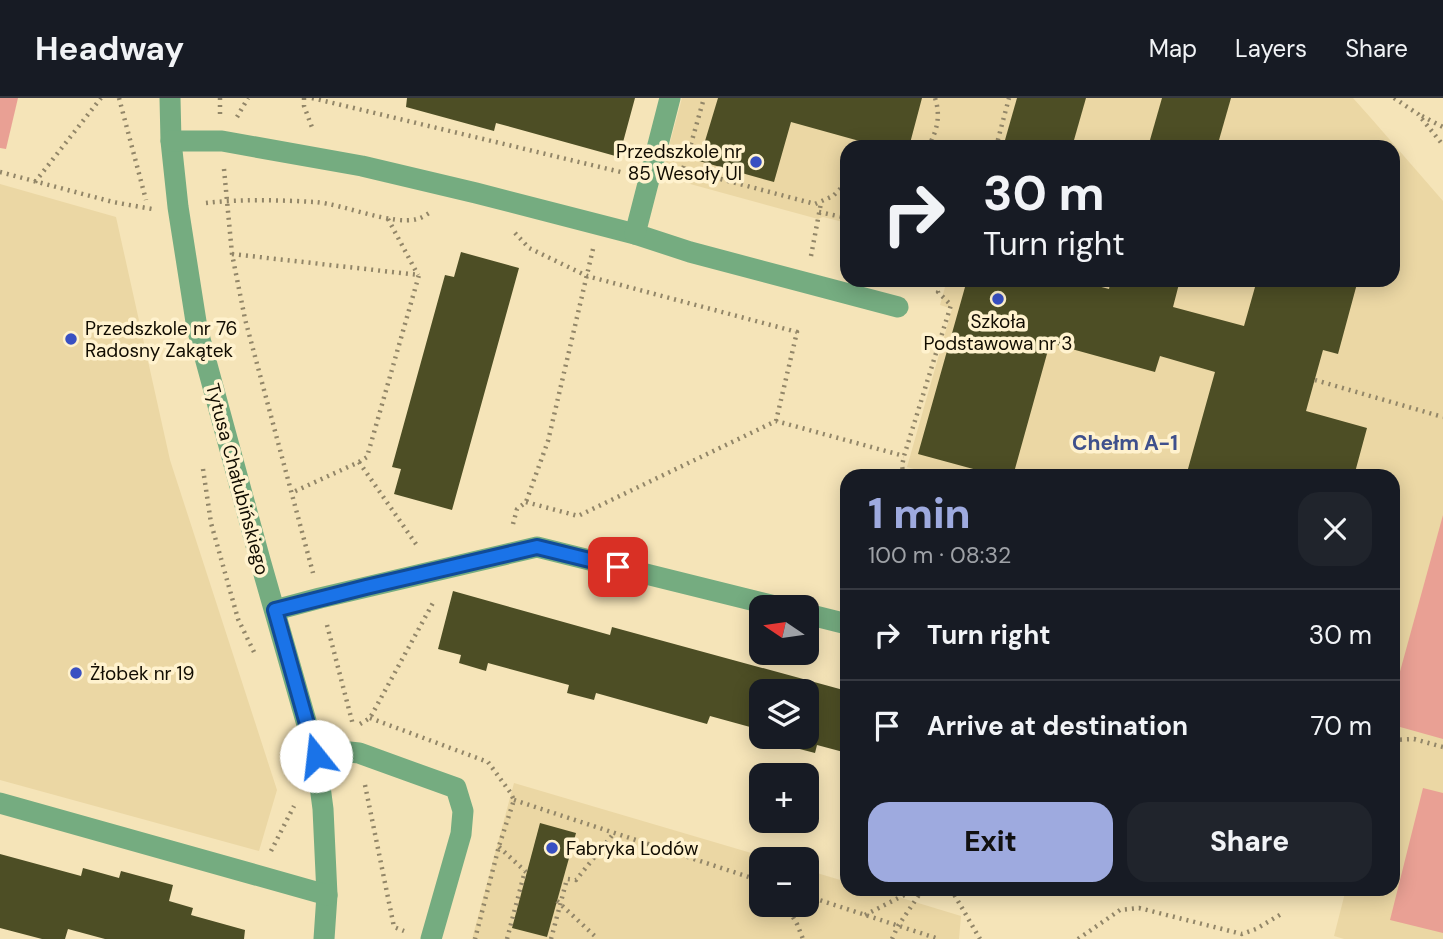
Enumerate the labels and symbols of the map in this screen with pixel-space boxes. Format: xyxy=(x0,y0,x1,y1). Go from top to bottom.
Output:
place label: Przedszkole nr 85 Wesoły Ul xyxy=(616,139,742,186)
marker: Przedszkole nr 85 Wesoły Ul xyxy=(748,154,764,170)
marker: Szkoła Podstawowa nr 3 xyxy=(990,291,1006,307)
place label: Szkoła Podstawowa nr 3 xyxy=(923,309,1073,356)
place label: Przedszkole nr 76 Radosny Zakątek xyxy=(85,316,238,363)
marker: Przedszkole nr 76 Radosny Zakątek xyxy=(63,331,79,347)
street label: Tytusa Chałubińskiego xyxy=(200,381,275,578)
district label: Chełm A-1 xyxy=(1072,429,1178,457)
pin xyxy=(588,537,648,597)
north arrow xyxy=(749,595,819,665)
place label: Żłobek nr 19 xyxy=(90,661,194,686)
marker: Żłobek nr 19 xyxy=(68,665,84,681)
position arrow xyxy=(279,719,353,793)
place label: Fabryka Lodów xyxy=(566,836,699,861)
marker: Fabryka Lodów xyxy=(544,840,560,856)

